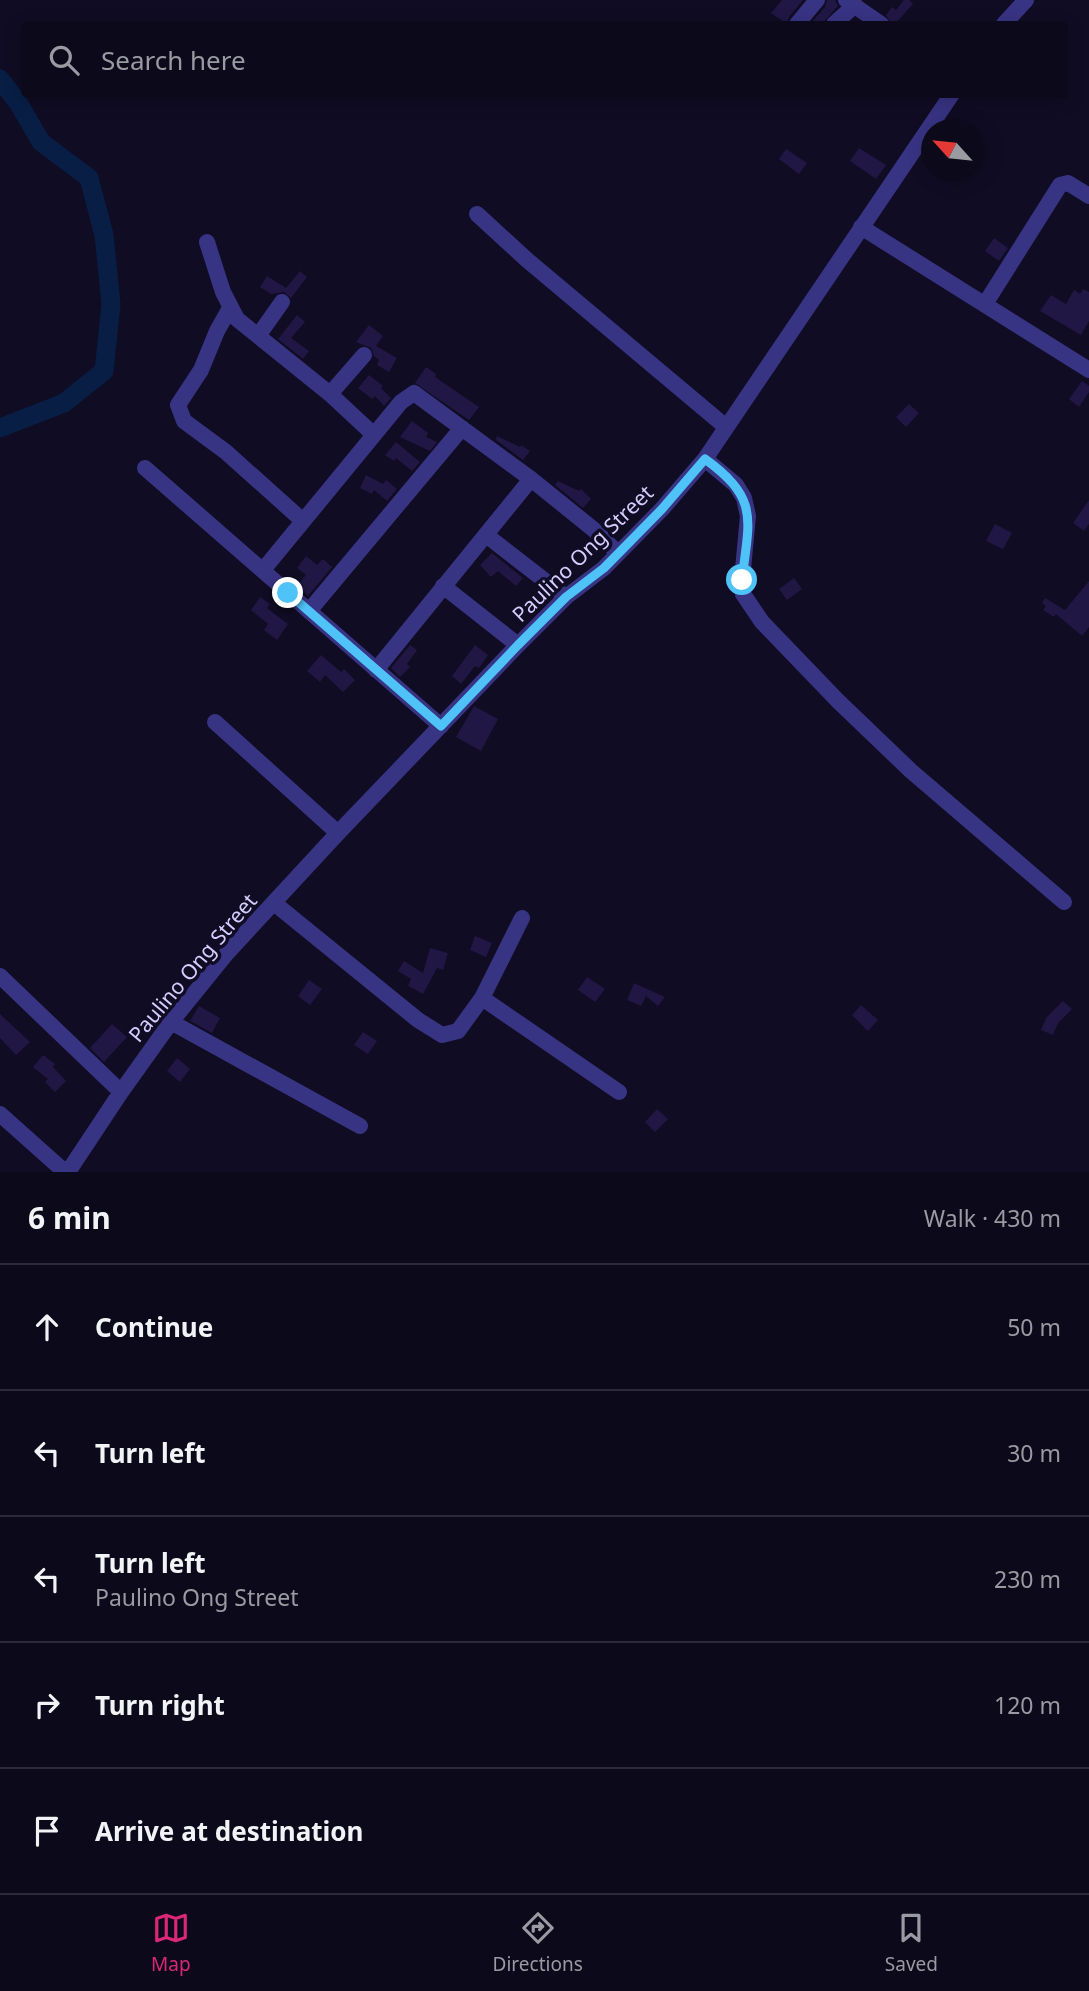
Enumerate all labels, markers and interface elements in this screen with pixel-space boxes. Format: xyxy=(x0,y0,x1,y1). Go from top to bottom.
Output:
search box xyxy=(21,21,1068,98)
icon: search xyxy=(45,41,83,79)
text: Search here xyxy=(101,42,246,78)
north arrow xyxy=(921,119,984,182)
street label: Paulino Ong Street xyxy=(506,478,659,628)
route start xyxy=(726,564,757,595)
route end xyxy=(272,577,303,608)
street label: Paulino Ong Street xyxy=(122,887,263,1048)
text: 6 min xyxy=(28,1197,111,1238)
text: Walk · 430 m xyxy=(924,1202,1061,1234)
icon: ahead xyxy=(28,1308,66,1346)
text: Continue xyxy=(95,1309,213,1345)
text: 50 m xyxy=(1007,1311,1061,1343)
icon: left xyxy=(28,1434,66,1472)
text: Turn left xyxy=(95,1435,206,1471)
text: 30 m xyxy=(1007,1437,1061,1469)
text: Turn left xyxy=(95,1545,206,1581)
icon: left xyxy=(28,1560,66,1598)
text: 230 m xyxy=(994,1563,1061,1595)
text: Paulino Ong Street xyxy=(95,1581,299,1613)
icon: right xyxy=(28,1686,66,1724)
text: Turn right xyxy=(95,1687,225,1723)
text: 120 m xyxy=(994,1689,1061,1721)
icon: arrive xyxy=(28,1812,66,1850)
text: Arrive at destination xyxy=(95,1813,364,1849)
tab: Map xyxy=(151,1909,191,1977)
tab: Directions xyxy=(493,1909,583,1977)
tab: Saved xyxy=(885,1909,938,1977)

